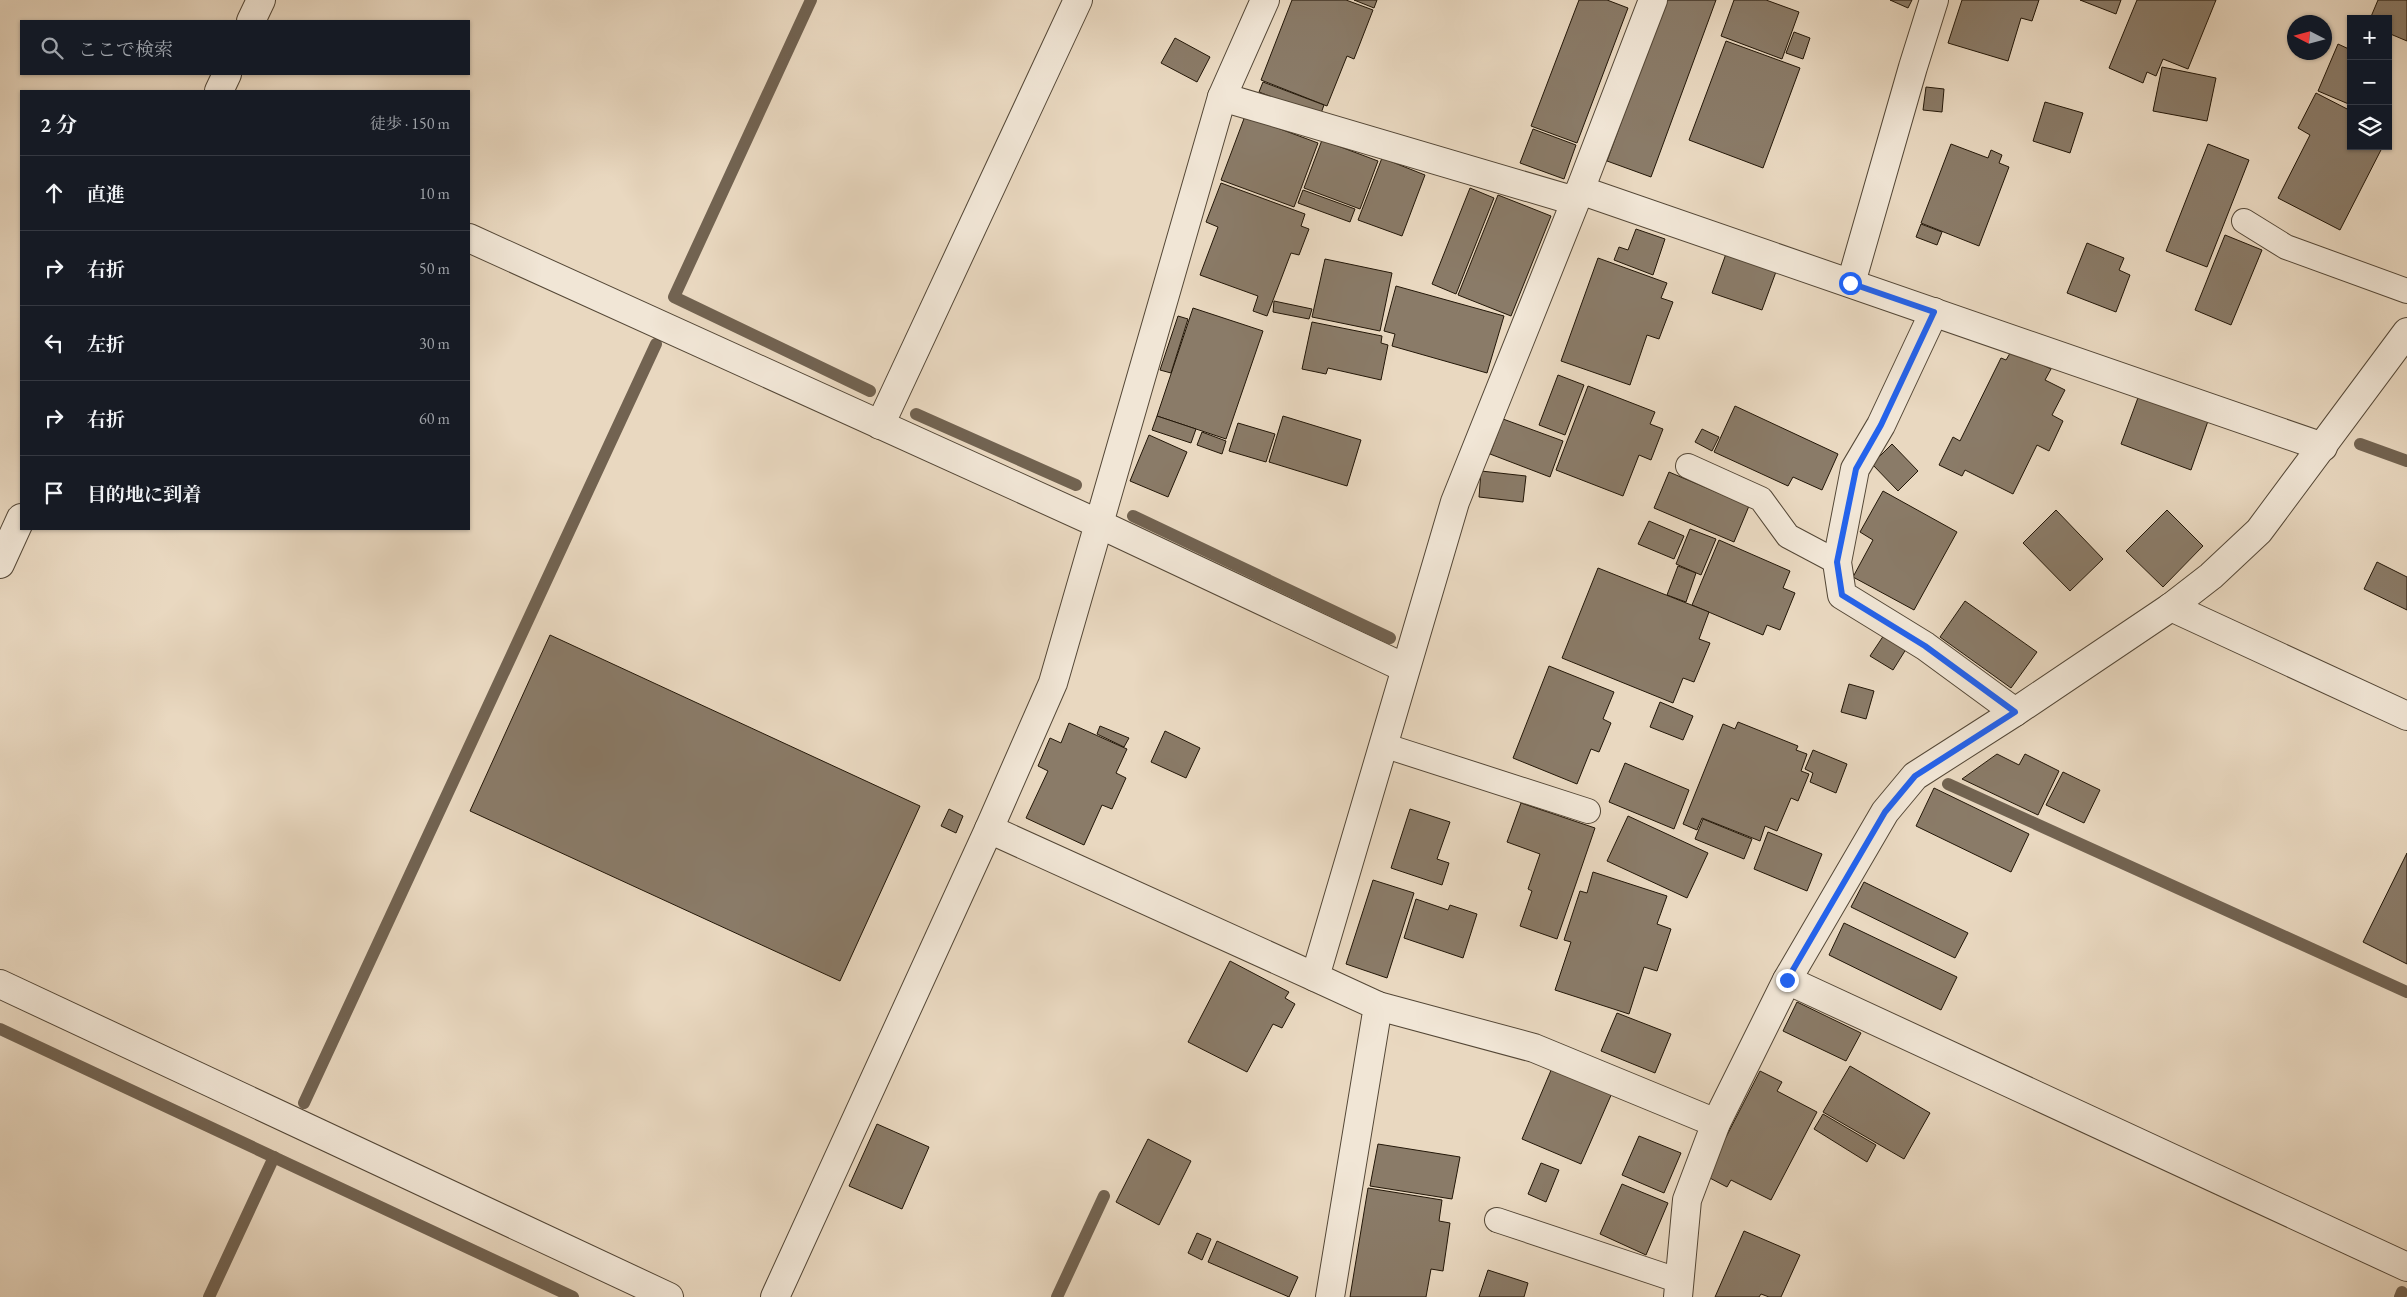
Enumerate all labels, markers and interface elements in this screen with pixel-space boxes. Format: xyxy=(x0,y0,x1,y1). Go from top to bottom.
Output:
north arrow xyxy=(2287,15,2332,60)
map controls xyxy=(2347,15,2392,150)
button: + xyxy=(2347,15,2392,60)
search box xyxy=(20,20,470,75)
icon: search xyxy=(38,34,66,62)
text: ここで検索 xyxy=(78,37,173,62)
button: − xyxy=(2347,60,2392,105)
button: layers xyxy=(2347,105,2392,150)
text: 2 分 xyxy=(40,111,77,138)
text: 徒歩 · 150 m xyxy=(370,113,450,134)
icon: ahead xyxy=(40,179,68,207)
text: 直進 xyxy=(87,182,125,207)
text: 10 m xyxy=(419,183,450,204)
icon: right xyxy=(40,254,68,282)
text: 右折 xyxy=(87,257,125,282)
text: 50 m xyxy=(419,258,450,279)
route start xyxy=(1839,272,1862,295)
icon: left xyxy=(40,329,68,357)
text: 左折 xyxy=(87,332,125,357)
text: 30 m xyxy=(419,333,450,354)
icon: right xyxy=(40,404,68,432)
text: 右折 xyxy=(87,407,125,432)
text: 60 m xyxy=(419,408,450,429)
icon: arrive xyxy=(40,479,68,507)
text: 目的地に到着 xyxy=(87,482,201,507)
route end xyxy=(1776,969,1799,992)

